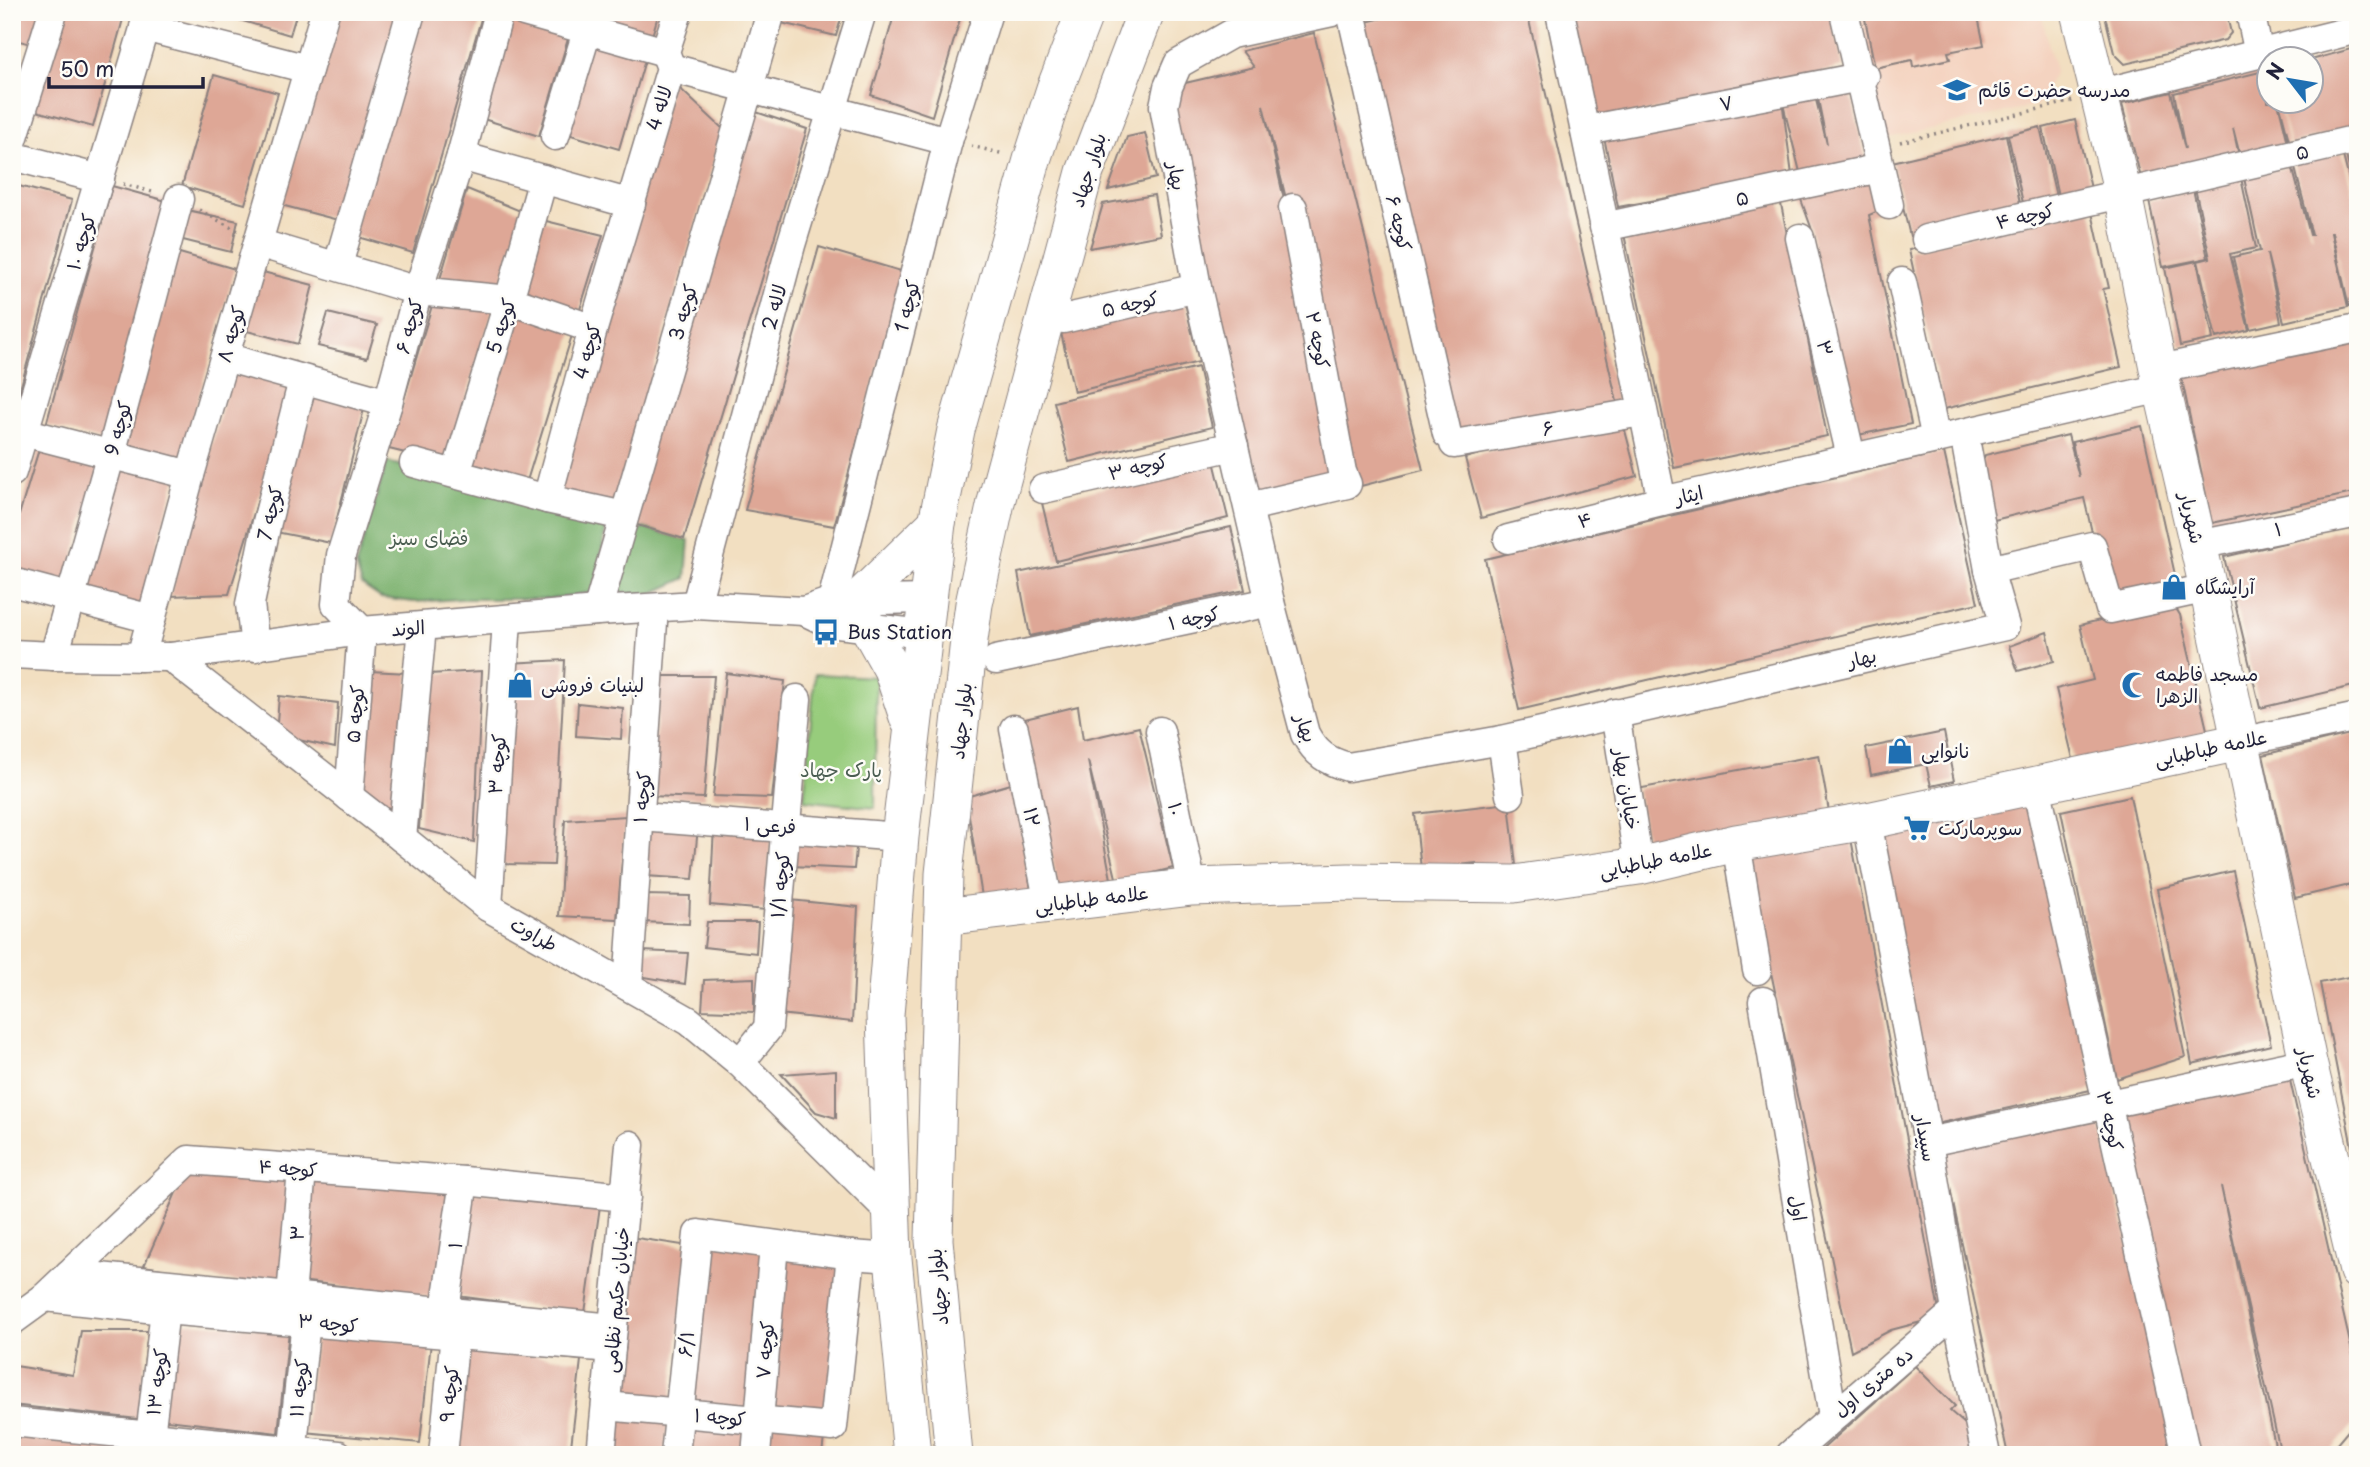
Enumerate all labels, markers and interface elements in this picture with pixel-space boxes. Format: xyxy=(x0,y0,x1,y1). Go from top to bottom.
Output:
scale bar xyxy=(49,46,203,90)
north arrow xyxy=(2254,46,2324,116)
text: 50 m xyxy=(60,52,114,84)
text: N xyxy=(2259,57,2290,84)
school or university icon: مدرسه حضرت قائم xyxy=(1942,75,1972,105)
place label: مدرسه حضرت قائم xyxy=(1978,75,2130,105)
street label: لاله 4 xyxy=(638,82,678,134)
street label: ۷ xyxy=(1717,87,1735,117)
street label: بلوار جهاد xyxy=(1062,129,1112,211)
street label: ۵ xyxy=(2292,136,2311,166)
street label: بهار xyxy=(1161,157,1194,192)
street label: ۵ xyxy=(1732,182,1751,212)
street label: کوچه ۶ xyxy=(1380,192,1420,253)
street label: کوچه ۴ xyxy=(1993,195,2057,235)
street label: کوچه ۱۰ xyxy=(58,210,102,274)
street label: کوچه 1 xyxy=(886,276,926,335)
street label: کوچه 3 xyxy=(661,280,703,343)
street label: لاله 2 xyxy=(754,281,793,333)
street label: کوچه ۵ xyxy=(1098,283,1161,323)
street label: کوچه 5 xyxy=(478,294,522,357)
street label: کوچه ۶ xyxy=(387,295,429,357)
street label: کوچه ۸ xyxy=(209,302,252,366)
street label: کوچه ۲ xyxy=(1300,309,1338,371)
street label: کوچه 4 xyxy=(565,319,607,382)
street label: ۳ xyxy=(1811,337,1841,359)
street label: کوچه 9 xyxy=(96,397,138,458)
street label: ۶ xyxy=(1540,412,1556,442)
street label: کوچه ۳ xyxy=(1105,446,1170,486)
street label: ایثار xyxy=(1670,477,1706,511)
street label: کوچه 7 xyxy=(249,482,289,543)
street label: شهریار xyxy=(2173,487,2212,546)
street label: ۴ xyxy=(1574,504,1595,534)
street label: ۱ xyxy=(2272,514,2284,542)
park label: فضای سبز xyxy=(388,523,468,551)
shop icon: آرایشگاه xyxy=(2159,572,2189,602)
place label: آرایشگاه xyxy=(2195,572,2256,600)
street label: کوچه ۱ xyxy=(1166,598,1222,636)
street label: الوند xyxy=(390,612,426,642)
bus stop icon: Bus Station xyxy=(811,617,841,647)
place label: Bus Station xyxy=(847,617,952,645)
street label: بهار xyxy=(1843,640,1879,674)
place label: مسجد فاطمه الزهرا xyxy=(2156,659,2258,709)
shop icon: لبنیات فروشی xyxy=(505,670,535,700)
place label: لبنیات فروشی xyxy=(541,670,644,698)
mosque icon: مسجد فاطمه الزهرا xyxy=(2120,670,2150,700)
street label: بلوار جهاد xyxy=(942,681,978,761)
street label: کوچه ۵ xyxy=(338,684,370,744)
street label: بهار xyxy=(1288,707,1325,746)
street label: علامه طباطبایی xyxy=(2151,721,2270,773)
street label: کوچه ۳ xyxy=(480,733,512,795)
shop icon: نانوایی xyxy=(1885,736,1915,766)
place label: نانوایی xyxy=(1921,736,1970,764)
street label: خیابان بهار xyxy=(1607,744,1648,832)
park label: پارک جهاد xyxy=(800,755,882,783)
street label: کوچه ۱ xyxy=(625,770,657,824)
street label: ۱۰ xyxy=(1162,799,1192,818)
street label: ۱۲ xyxy=(1017,804,1049,829)
street label: فرعی ۱ xyxy=(743,808,797,840)
supermarket icon: سوپرمارکت xyxy=(1902,813,1932,843)
place label: سوپرمارکت xyxy=(1938,813,2022,841)
street label: علامه طباطبایی xyxy=(1596,834,1715,884)
street label: کوچه ۱/۱ xyxy=(762,851,796,919)
street label: علامه طباطبایی xyxy=(1033,877,1151,919)
street label: طراوت xyxy=(506,909,563,958)
street label: شهریار xyxy=(2291,1042,2330,1101)
street label: کوچه ۳ xyxy=(2091,1088,2131,1153)
street label: سپیدار xyxy=(1909,1110,1945,1164)
street label: کوچه ۴ xyxy=(258,1151,319,1183)
street label: اول xyxy=(1783,1192,1815,1223)
street label: ۳ xyxy=(281,1224,311,1242)
street label: خیابان حکیم نظامی xyxy=(595,1226,637,1374)
street label: ۱ xyxy=(440,1239,468,1250)
street label: بلوار جهاد xyxy=(920,1247,954,1327)
street label: کوچه ۳ xyxy=(297,1305,359,1339)
street label: کوچه ۷ xyxy=(748,1320,780,1380)
street label: ۶/۱ xyxy=(670,1329,700,1358)
street label: ده متری اول xyxy=(1826,1340,1918,1423)
street label: کوچه ۱۳ xyxy=(138,1347,174,1417)
street label: کوچه ۱۱ xyxy=(281,1357,315,1419)
street label: کوچه ۹ xyxy=(431,1364,465,1424)
street label: کوچه ۱ xyxy=(693,1400,747,1432)

